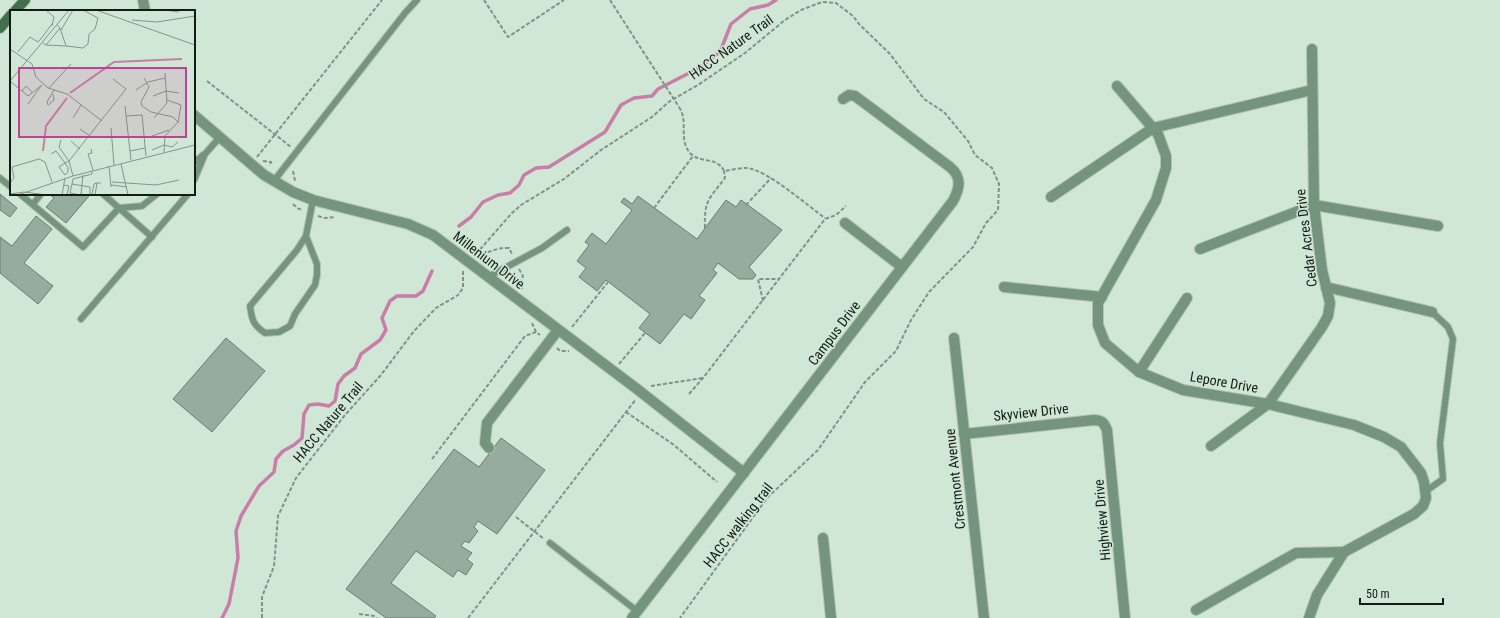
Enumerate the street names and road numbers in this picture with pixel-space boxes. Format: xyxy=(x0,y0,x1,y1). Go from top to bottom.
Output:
street label: HACC Nature Trail xyxy=(686,11,776,83)
street label: Cedar Acres Drive xyxy=(1292,188,1320,288)
street label: Millenium Drive xyxy=(450,228,528,292)
street label: Campus Drive xyxy=(805,297,864,368)
street label: Lepore Drive xyxy=(1189,368,1260,396)
street label: HACC Nature Trail xyxy=(290,379,366,465)
street label: Skyview Drive xyxy=(993,400,1070,424)
street label: Crestmont Avenue xyxy=(942,427,968,530)
street label: Highview Drive xyxy=(1090,478,1114,561)
street label: HACC walking trail xyxy=(700,480,776,570)

